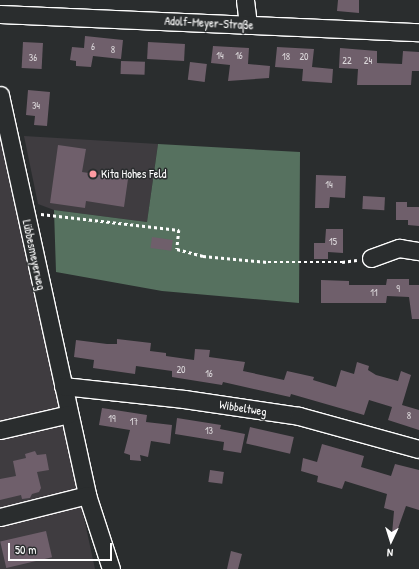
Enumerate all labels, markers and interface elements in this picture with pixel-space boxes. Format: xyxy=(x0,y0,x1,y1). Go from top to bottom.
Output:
street label: Adolf-Meyer-Straße xyxy=(164,13,254,33)
house number: 6 xyxy=(91,41,95,53)
house number: 8 xyxy=(111,44,115,56)
house number: 14 xyxy=(216,50,224,62)
house number: 16 xyxy=(235,50,243,62)
house number: 18 xyxy=(282,51,290,63)
house number: 20 xyxy=(299,51,309,63)
house number: 36 xyxy=(29,52,37,64)
house number: 22 xyxy=(342,55,352,67)
house number: 24 xyxy=(364,55,372,67)
house number: 34 xyxy=(32,100,40,112)
place label: Kita Hohes Feld xyxy=(101,167,166,181)
marker: Kita Hohes Feld xyxy=(88,169,98,179)
house number: 14 xyxy=(325,179,333,191)
street label: Lübbesmeyerweg xyxy=(20,218,48,292)
house number: 15 xyxy=(329,236,337,248)
house number: 9 xyxy=(396,283,400,295)
house number: 11 xyxy=(370,287,378,299)
house number: 20 xyxy=(176,364,186,376)
house number: 16 xyxy=(205,368,213,380)
street label: Wibbeltweg xyxy=(218,397,268,419)
house number: 8 xyxy=(407,410,411,422)
house number: 19 xyxy=(108,413,116,425)
house number: 17 xyxy=(130,416,138,428)
house number: 13 xyxy=(205,425,213,437)
north arrow xyxy=(371,521,411,561)
scale bar xyxy=(10,535,114,561)
text: 50 m xyxy=(15,541,36,558)
text: N xyxy=(387,546,394,560)

